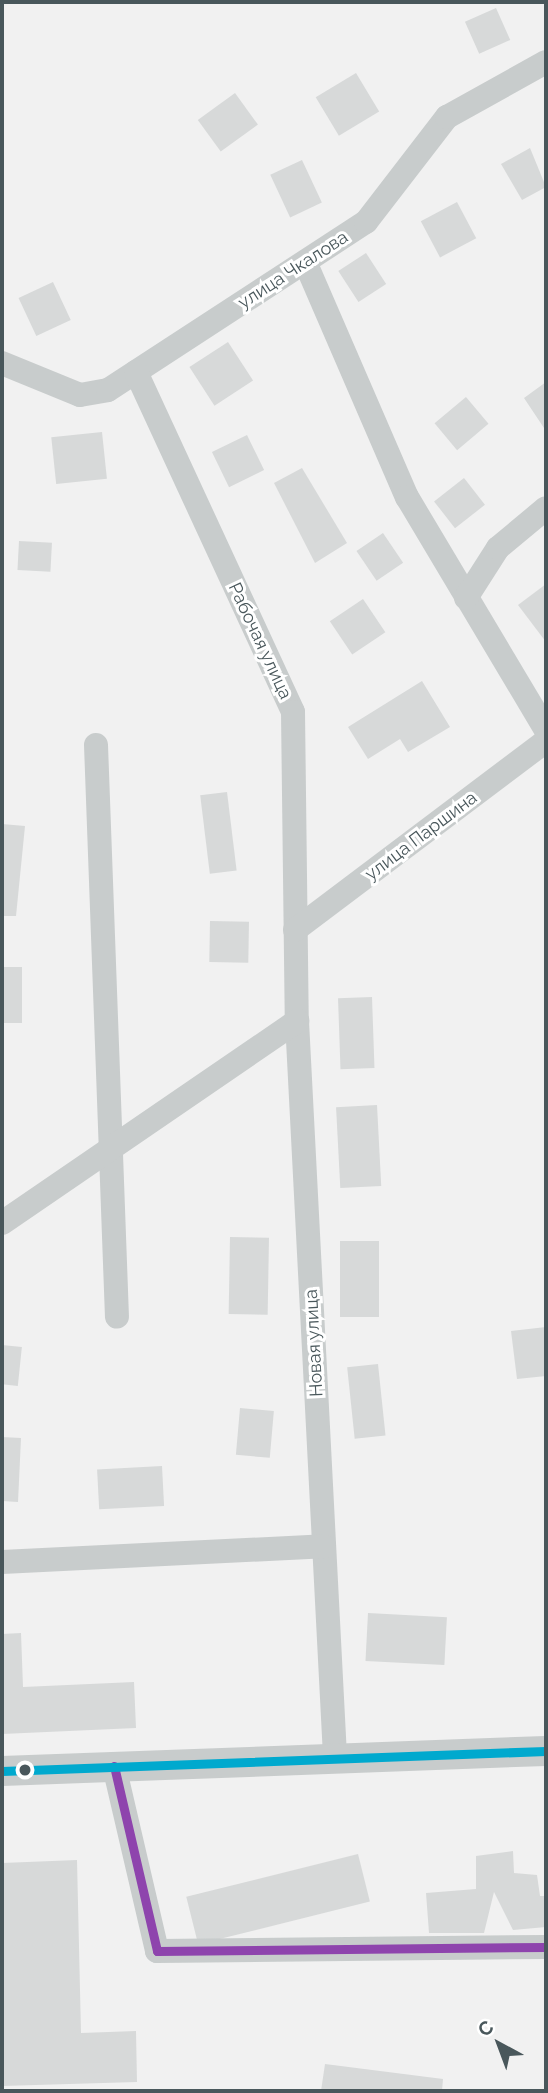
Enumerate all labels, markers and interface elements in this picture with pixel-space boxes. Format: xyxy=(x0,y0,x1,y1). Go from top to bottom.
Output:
street label: улица Чкалова xyxy=(234,226,352,314)
street label: Рабочая улица xyxy=(223,579,297,703)
street label: улица Паршина xyxy=(361,787,481,885)
street label: Новая улица xyxy=(300,1288,328,1398)
unlabelled marker xyxy=(18,1763,32,1777)
north arrow xyxy=(464,2009,534,2079)
text: С xyxy=(473,2016,497,2041)

